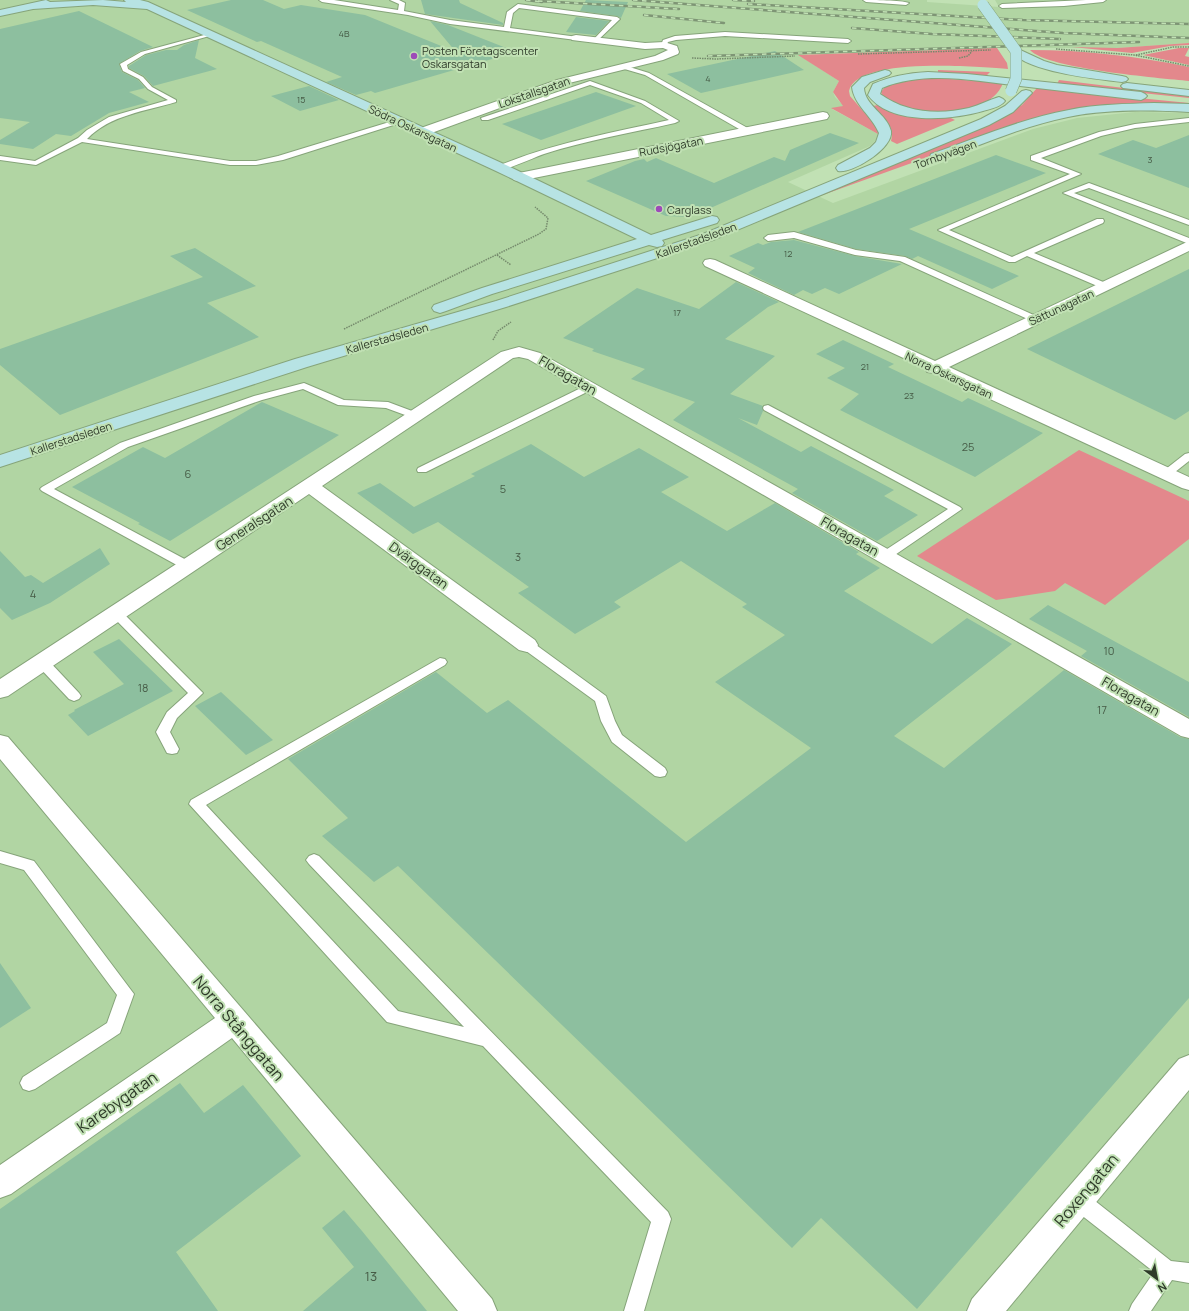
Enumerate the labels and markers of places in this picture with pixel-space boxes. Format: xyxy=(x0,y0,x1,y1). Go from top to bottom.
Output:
place label: Posten Företagscenter Oskarsgatan xyxy=(422,43,538,71)
marker: Posten Företagscenter Oskarsgatan xyxy=(409,51,419,61)
place label: Carglass xyxy=(667,202,712,217)
marker: Carglass xyxy=(654,204,664,214)

